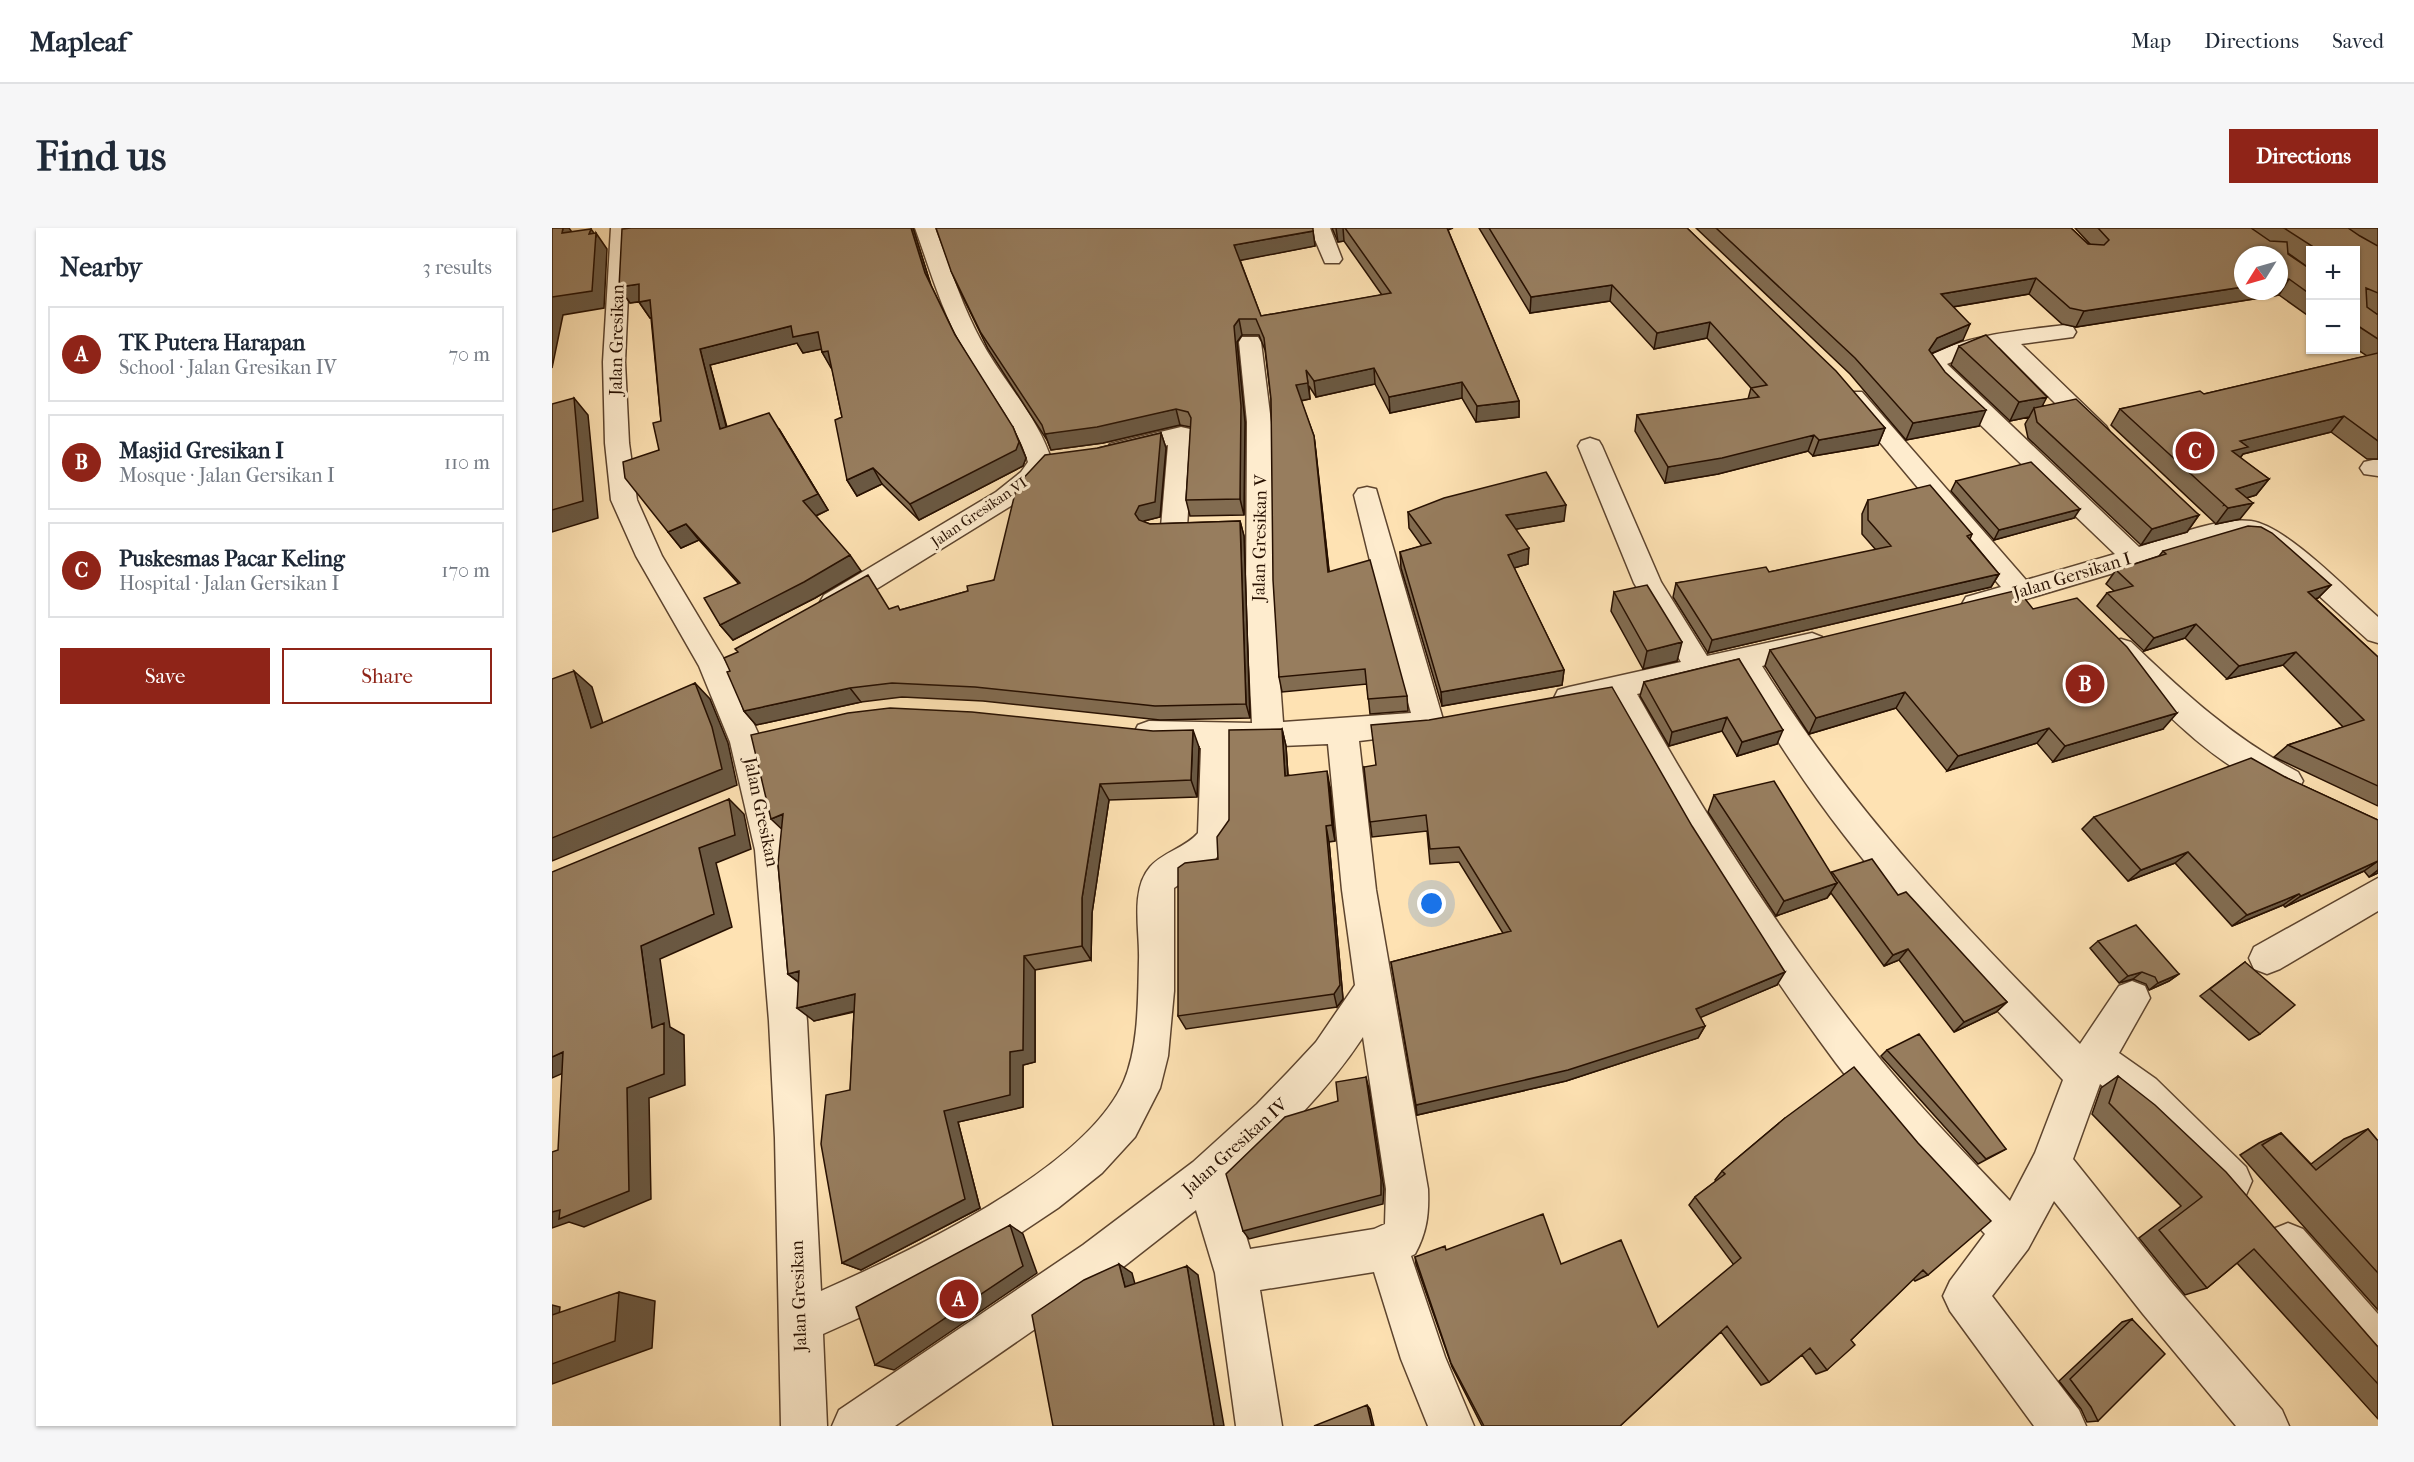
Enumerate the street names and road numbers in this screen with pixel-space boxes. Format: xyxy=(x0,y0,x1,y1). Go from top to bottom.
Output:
street label: Jalan Gresikan xyxy=(605,284,628,398)
street label: Jalan Gresikan VI xyxy=(927,473,1030,551)
street label: Jalan Gresikan V xyxy=(1248,473,1272,604)
street label: Jalan Gersikan I xyxy=(2008,548,2134,605)
street label: Jalan Gresikan xyxy=(739,753,783,869)
street label: Jalan Gresikan IV xyxy=(1177,1094,1293,1201)
street label: Jalan Gresikan xyxy=(787,1239,812,1354)

